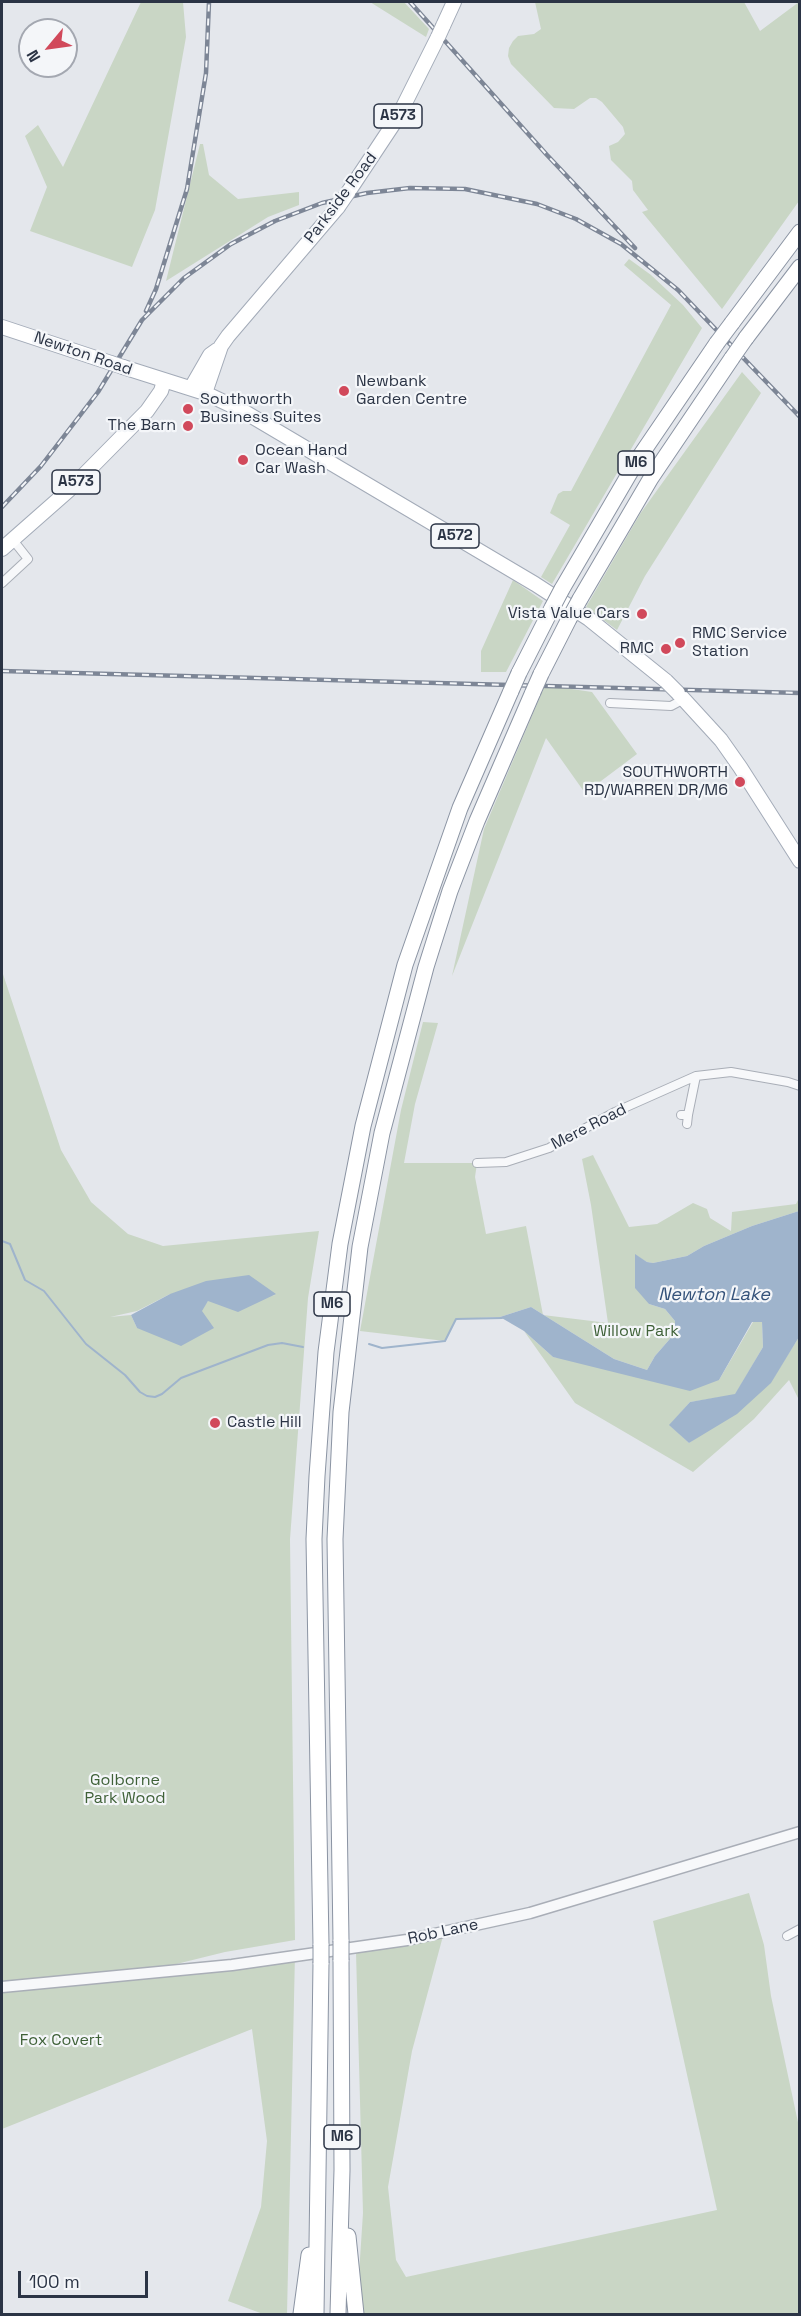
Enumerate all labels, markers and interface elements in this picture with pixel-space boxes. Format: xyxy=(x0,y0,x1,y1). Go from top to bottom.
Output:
north arrow xyxy=(18,18,78,78)
text: N xyxy=(22,46,45,66)
road number: A573 xyxy=(374,104,422,128)
street label: Parkside Road xyxy=(301,149,381,247)
street label: Newton Road xyxy=(31,328,135,380)
place label: Newbank Garden Centre xyxy=(356,372,467,410)
marker: Newbank Garden Centre xyxy=(337,384,351,398)
place label: Southworth Business Suites xyxy=(200,390,321,428)
marker: Southworth Business Suites xyxy=(181,402,195,416)
place label: The Barn xyxy=(108,416,176,436)
marker: The Barn xyxy=(181,419,195,433)
place label: Ocean Hand Car Wash xyxy=(255,441,348,479)
road number: M6 xyxy=(618,451,654,475)
marker: Ocean Hand Car Wash xyxy=(236,453,250,467)
road number: A573 xyxy=(52,470,100,494)
road number: A572 xyxy=(431,524,479,548)
place label: Vista Value Cars xyxy=(508,604,630,624)
marker: Vista Value Cars xyxy=(635,607,649,621)
place label: RMC Service Station xyxy=(692,624,787,662)
marker: RMC Service Station xyxy=(673,636,687,650)
place label: RMC xyxy=(620,639,654,659)
marker: RMC xyxy=(659,642,673,656)
place label: SOUTHWORTH RD/WARREN DR/M6 xyxy=(584,763,728,801)
marker: SOUTHWORTH RD/WARREN DR/M6 xyxy=(733,775,747,789)
street label: Mere Road xyxy=(548,1100,630,1154)
water label: Newton Lake xyxy=(658,1284,770,1306)
road number: M6 xyxy=(314,1292,350,1316)
park label: Willow Park xyxy=(593,1322,679,1342)
place label: Castle Hill xyxy=(227,1413,302,1433)
marker: Castle Hill xyxy=(208,1416,222,1430)
park label: Golborne Park Wood xyxy=(84,1771,166,1809)
street label: Rob Lane xyxy=(406,1915,480,1949)
park label: Fox Covert xyxy=(20,2031,102,2051)
road number: M6 xyxy=(324,2125,360,2149)
scale bar xyxy=(21,2259,152,2297)
text: 100 m xyxy=(29,2270,80,2293)

